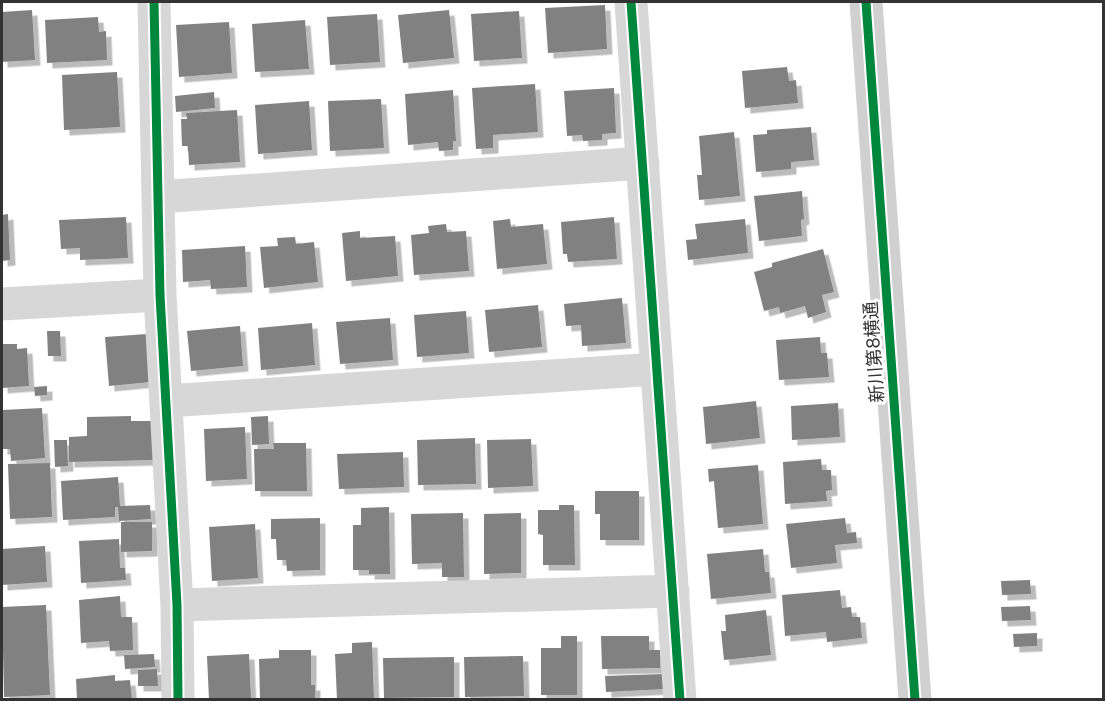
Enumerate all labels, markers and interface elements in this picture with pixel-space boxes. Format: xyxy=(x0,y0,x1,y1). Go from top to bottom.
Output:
street label: 新川第8横通 xyxy=(857,301,890,403)

